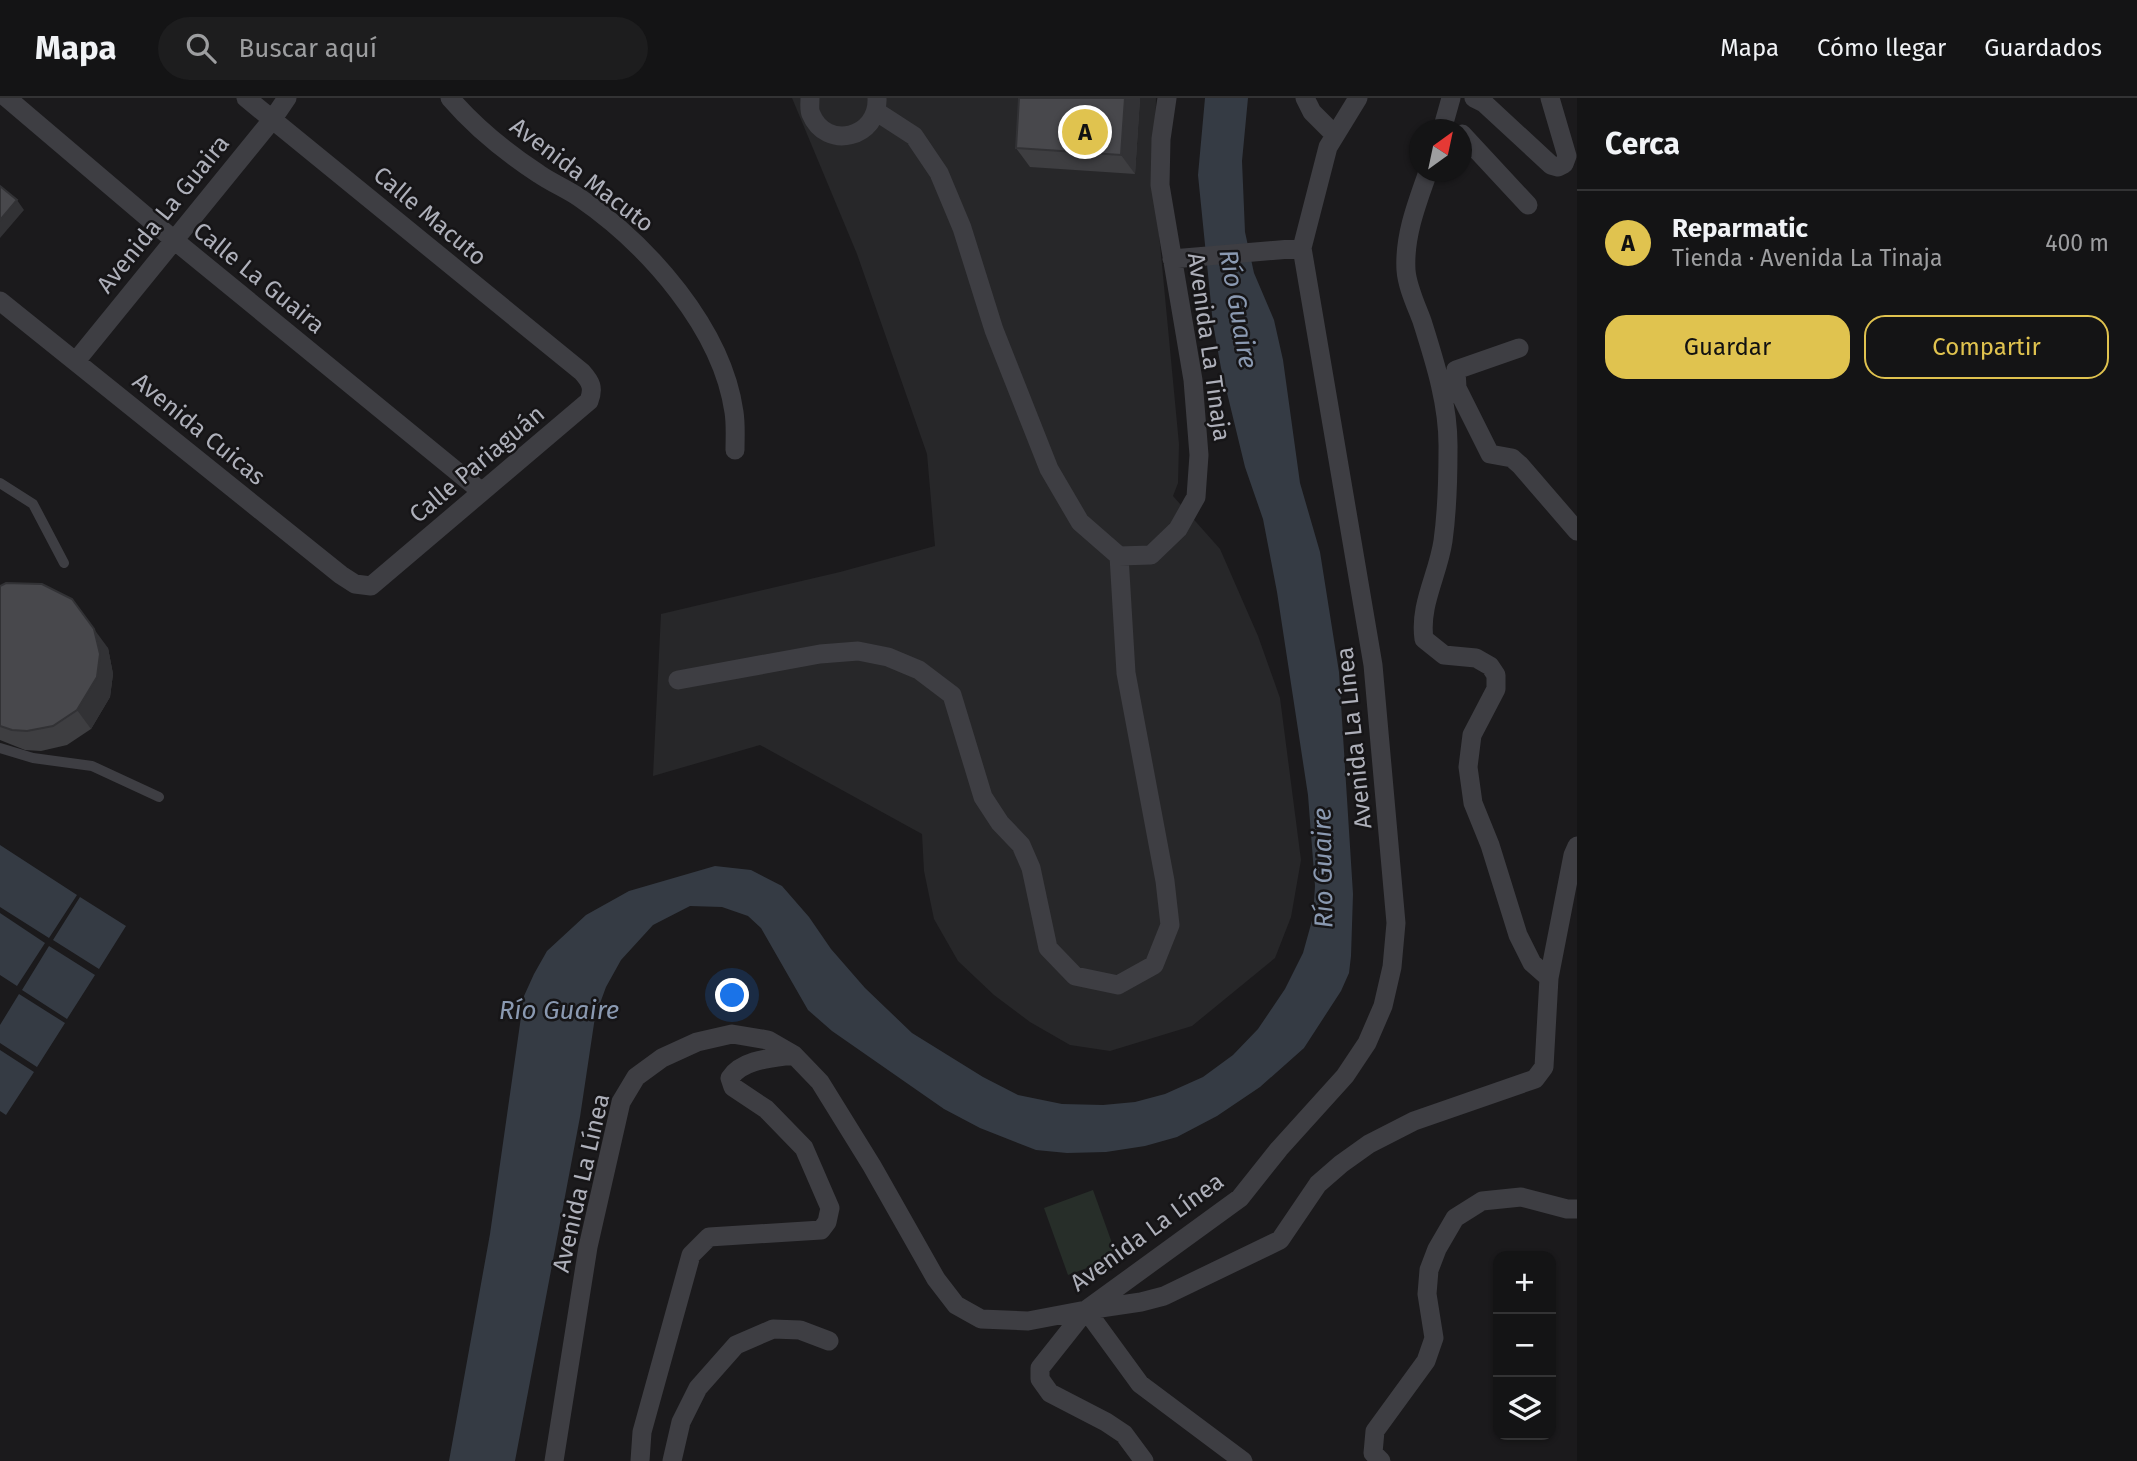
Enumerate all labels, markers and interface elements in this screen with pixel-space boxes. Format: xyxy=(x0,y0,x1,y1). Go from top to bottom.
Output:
search box xyxy=(158,17,648,80)
text: Mapa xyxy=(35,28,116,68)
icon: search xyxy=(182,29,220,67)
text: Buscar aquí xyxy=(238,33,377,64)
text: Mapa xyxy=(1720,34,1779,62)
text: Cómo llegar xyxy=(1817,34,1946,62)
text: Guardados xyxy=(1984,34,2102,62)
pin: A xyxy=(1062,106,1108,158)
street label: Avenida Macuto xyxy=(505,112,659,238)
north arrow xyxy=(1409,119,1472,182)
text: Cerca xyxy=(1605,126,1680,162)
street label: Avenida La Guaira xyxy=(91,130,235,298)
street label: Calle Macuto xyxy=(368,161,492,271)
text: Reparmatic xyxy=(1672,213,1808,244)
street label: Calle La Guaira xyxy=(188,216,330,340)
text: A xyxy=(1621,229,1635,257)
text: 400 m xyxy=(2045,229,2109,257)
text: Tienda · Avenida La Tinaja xyxy=(1672,244,1943,272)
water label: Río Guaire xyxy=(1212,247,1264,371)
street label: Avenida La Tinaja xyxy=(1182,251,1236,443)
button: Guardar xyxy=(1605,315,1850,379)
button: Compartir xyxy=(1864,315,2109,379)
street label: Avenida Cuicas xyxy=(127,367,271,491)
street label: Calle Pariaguán xyxy=(404,400,550,528)
street label: Avenida La Línea xyxy=(1331,646,1377,830)
water label: Río Guaire xyxy=(1306,808,1340,928)
your location xyxy=(715,978,749,1012)
water label: Río Guaire xyxy=(499,995,619,1026)
street label: Avenida La Línea xyxy=(547,1091,615,1275)
street label: Avenida La Línea xyxy=(1065,1167,1229,1297)
map controls xyxy=(1493,1251,1556,1440)
button: + xyxy=(1493,1251,1556,1314)
button: − xyxy=(1493,1314,1556,1377)
button: layers xyxy=(1493,1377,1556,1440)

